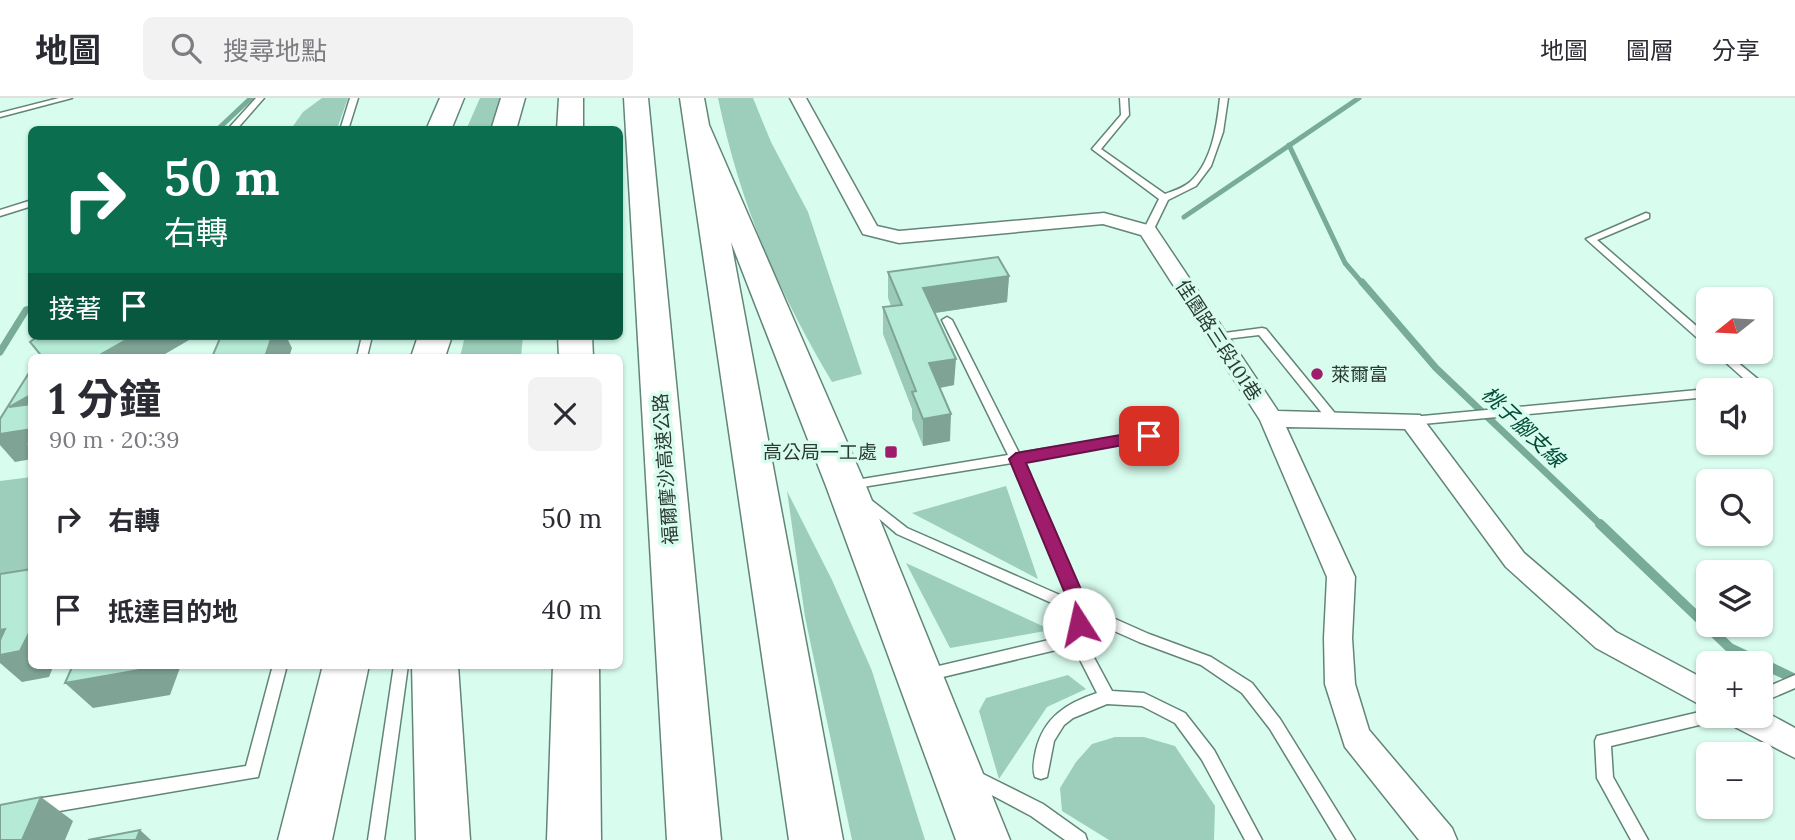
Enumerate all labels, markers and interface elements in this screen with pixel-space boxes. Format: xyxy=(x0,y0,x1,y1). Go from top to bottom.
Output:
search box xyxy=(143,17,633,80)
text: 地圖 xyxy=(35,29,101,71)
icon: search xyxy=(167,29,205,67)
text: 搜尋地點 xyxy=(223,34,327,67)
text: 地圖 xyxy=(1540,35,1588,66)
text: 圖層 xyxy=(1626,35,1674,66)
text: 分享 xyxy=(1712,35,1760,66)
text: 50 m xyxy=(164,146,280,208)
icon: right xyxy=(49,154,140,245)
text: 右轉 xyxy=(164,212,228,253)
street label: 佳園路三段101巷 xyxy=(1171,275,1267,405)
icon: arrive xyxy=(115,287,153,325)
north arrow xyxy=(1696,287,1773,364)
map controls xyxy=(1696,287,1773,819)
text: 接著 xyxy=(49,292,101,325)
place label: 萊爾富 xyxy=(1331,362,1388,386)
marker: 萊爾富 xyxy=(1309,366,1325,382)
text: 1 分鐘 xyxy=(49,372,161,426)
button: close xyxy=(528,377,602,451)
button: sound xyxy=(1696,378,1773,455)
water label: 桃子腳支線 xyxy=(1476,380,1572,474)
street label: 福爾摩沙高速公路 xyxy=(648,392,682,546)
pin xyxy=(1119,406,1179,466)
icon: arrive xyxy=(1130,417,1168,455)
text: 90 m · 20:39 xyxy=(49,425,180,454)
place label: 高公局一工處 xyxy=(763,440,877,464)
marker: 高公局一工處 xyxy=(883,444,899,460)
button: search xyxy=(1696,469,1773,546)
icon: right xyxy=(49,500,87,538)
text: 50 m xyxy=(542,502,602,535)
text: 右轉 xyxy=(108,504,160,537)
button: layers xyxy=(1696,560,1773,637)
position arrow xyxy=(1042,587,1116,661)
icon: arrive xyxy=(49,591,87,629)
text: 40 m xyxy=(542,593,602,626)
text: 抵達目的地 xyxy=(108,595,238,628)
button: + xyxy=(1696,651,1773,728)
button: − xyxy=(1696,742,1773,819)

